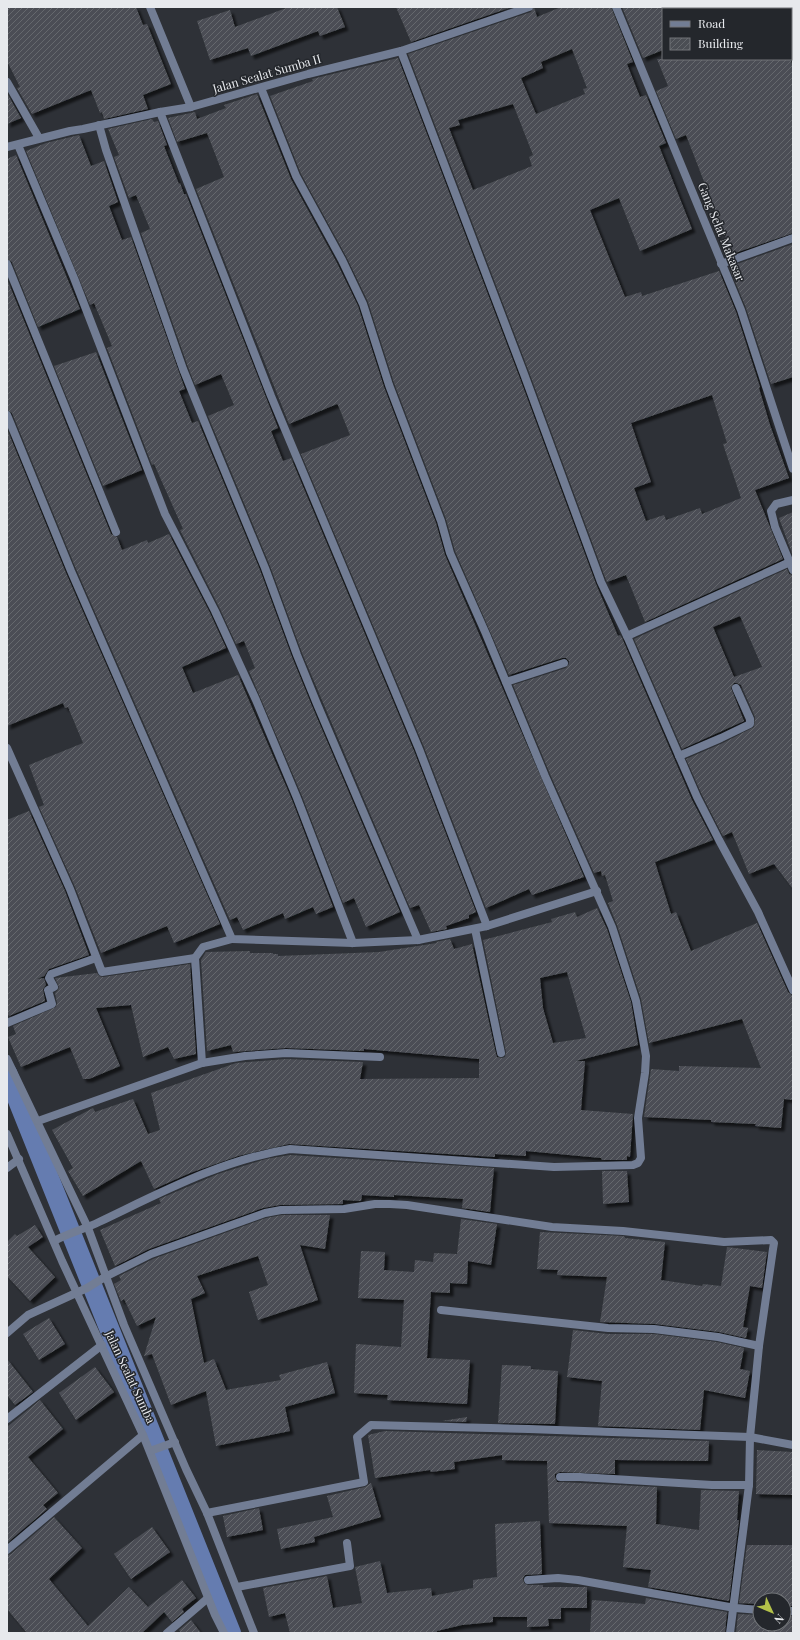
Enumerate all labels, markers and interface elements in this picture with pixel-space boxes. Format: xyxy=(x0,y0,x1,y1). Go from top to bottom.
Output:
legend xyxy=(662,8,792,60)
text: Road xyxy=(698,15,725,31)
text: Building xyxy=(698,35,744,51)
street label: Jalan Sealat Sumba II xyxy=(210,50,323,96)
street label: Gang Selat Makasar xyxy=(695,180,749,284)
street label: Jalan Sealat Sumba xyxy=(102,1327,160,1426)
north arrow xyxy=(752,1592,792,1632)
text: N xyxy=(771,1611,788,1627)

